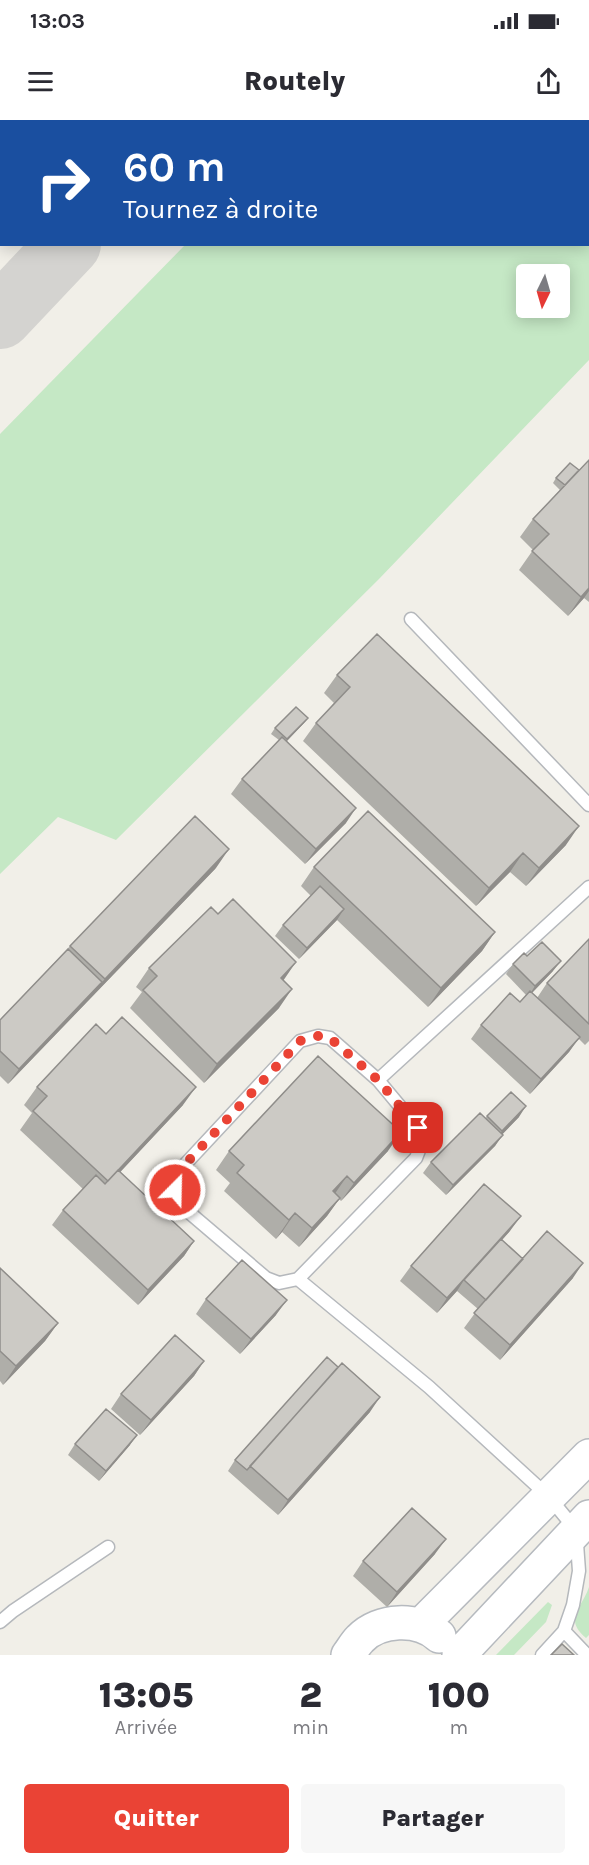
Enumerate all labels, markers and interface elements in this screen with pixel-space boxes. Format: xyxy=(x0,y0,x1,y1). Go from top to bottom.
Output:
text: 13:03 xyxy=(30,8,85,34)
icon: menu xyxy=(24,65,57,98)
text: Routely xyxy=(244,65,345,97)
icon: share xyxy=(532,65,565,98)
text: 60 m xyxy=(123,142,226,192)
icon: right xyxy=(24,144,102,222)
text: Tournez à droite xyxy=(123,193,318,225)
north arrow xyxy=(516,264,570,318)
map controls xyxy=(516,264,570,318)
pin xyxy=(392,1102,443,1153)
icon: arrive xyxy=(401,1111,434,1144)
position arrow xyxy=(143,1158,207,1222)
text: 13:05 xyxy=(99,1674,193,1716)
text: 2 xyxy=(299,1674,322,1716)
text: 100 xyxy=(428,1674,490,1716)
text: Arrivée xyxy=(115,1716,177,1739)
text: min xyxy=(292,1716,329,1739)
text: m xyxy=(450,1716,468,1739)
button: Quitter xyxy=(24,1784,289,1853)
button: Partager xyxy=(301,1784,565,1853)

